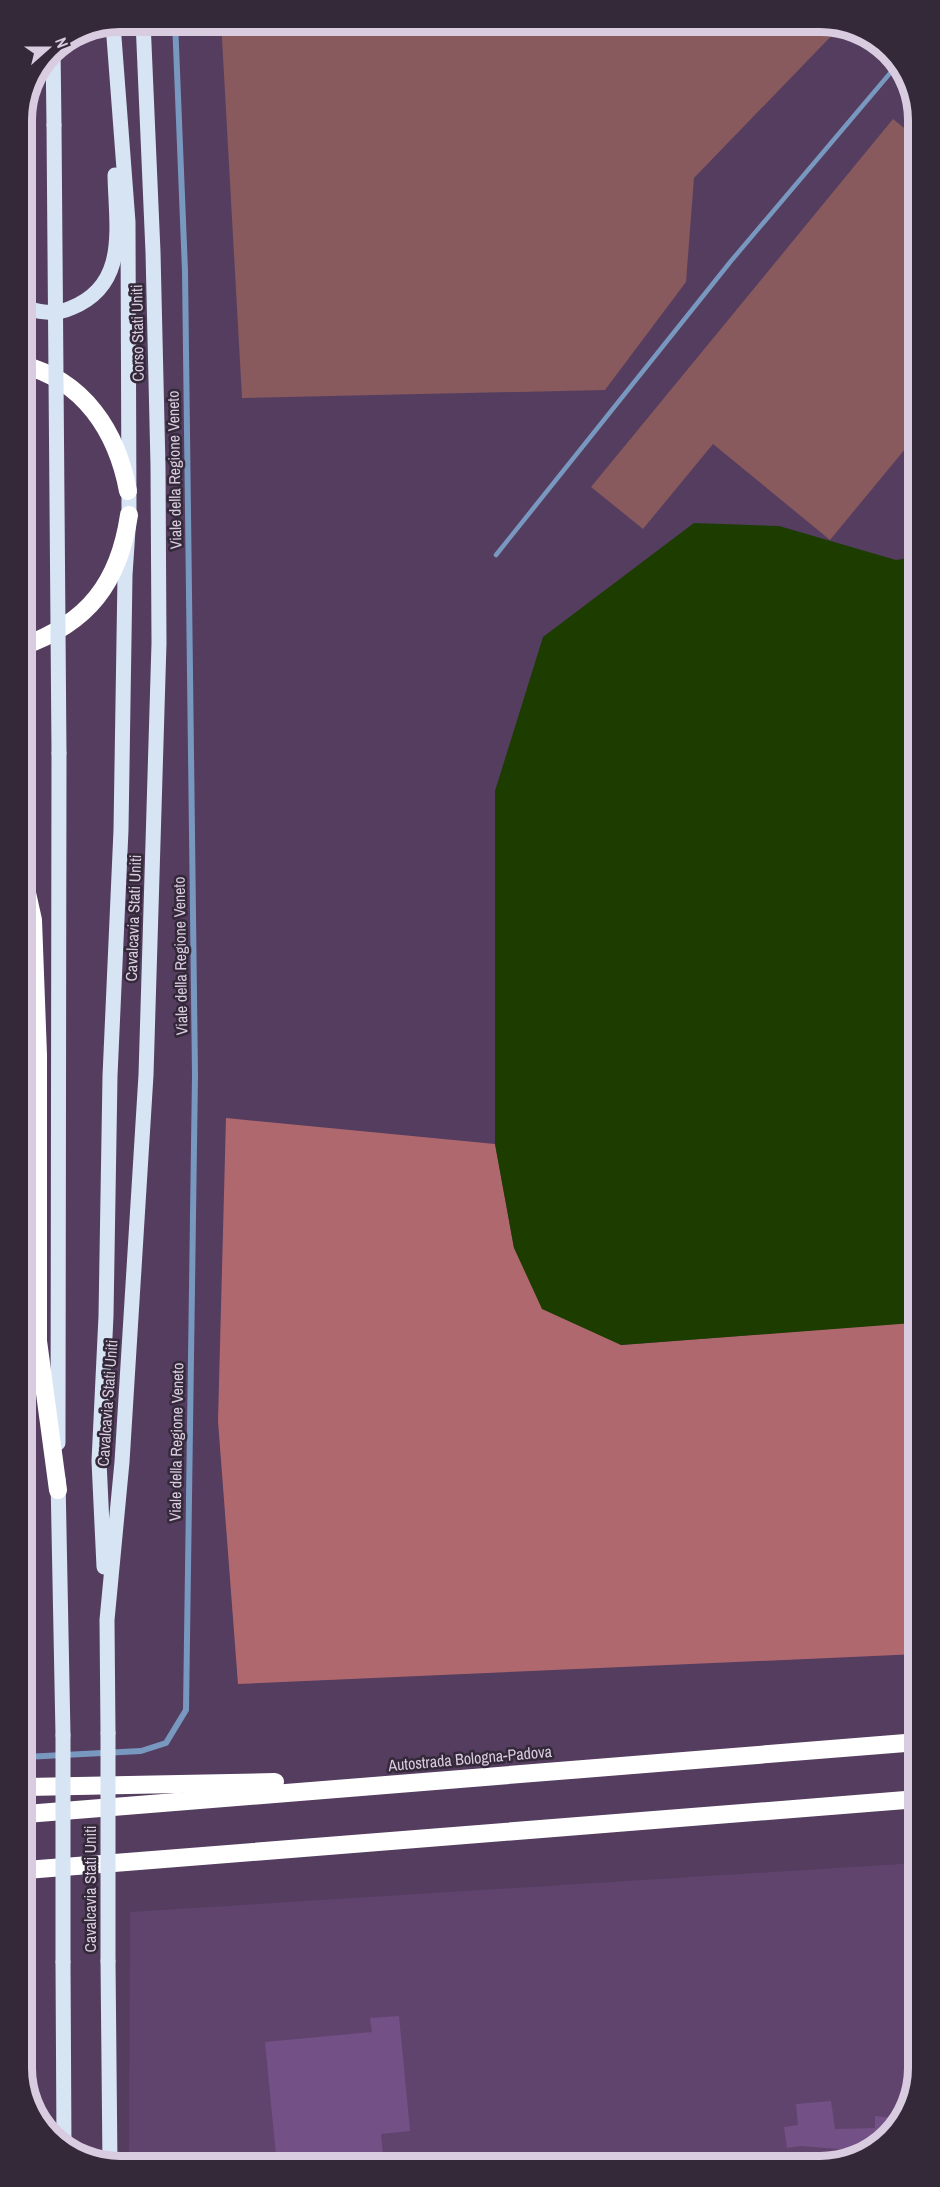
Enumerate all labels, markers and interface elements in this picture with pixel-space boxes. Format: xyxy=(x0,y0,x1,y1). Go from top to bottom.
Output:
north arrow xyxy=(18,18,78,78)
text: N xyxy=(50,34,74,51)
street label: Corso Stati Uniti xyxy=(125,284,149,382)
street label: Viale della Regione Veneto xyxy=(162,390,186,550)
street label: Cavalcavia Stati Uniti xyxy=(120,854,146,982)
street label: Viale della Regione Veneto xyxy=(168,876,192,1036)
street label: Cavalcavia Stati Uniti xyxy=(92,1339,122,1467)
street label: Viale della Regione Veneto xyxy=(164,1362,188,1522)
street label: Autostrada Bologna-Padova xyxy=(386,1740,553,1776)
street label: Cavalcavia Stati Uniti xyxy=(79,1826,101,1952)

